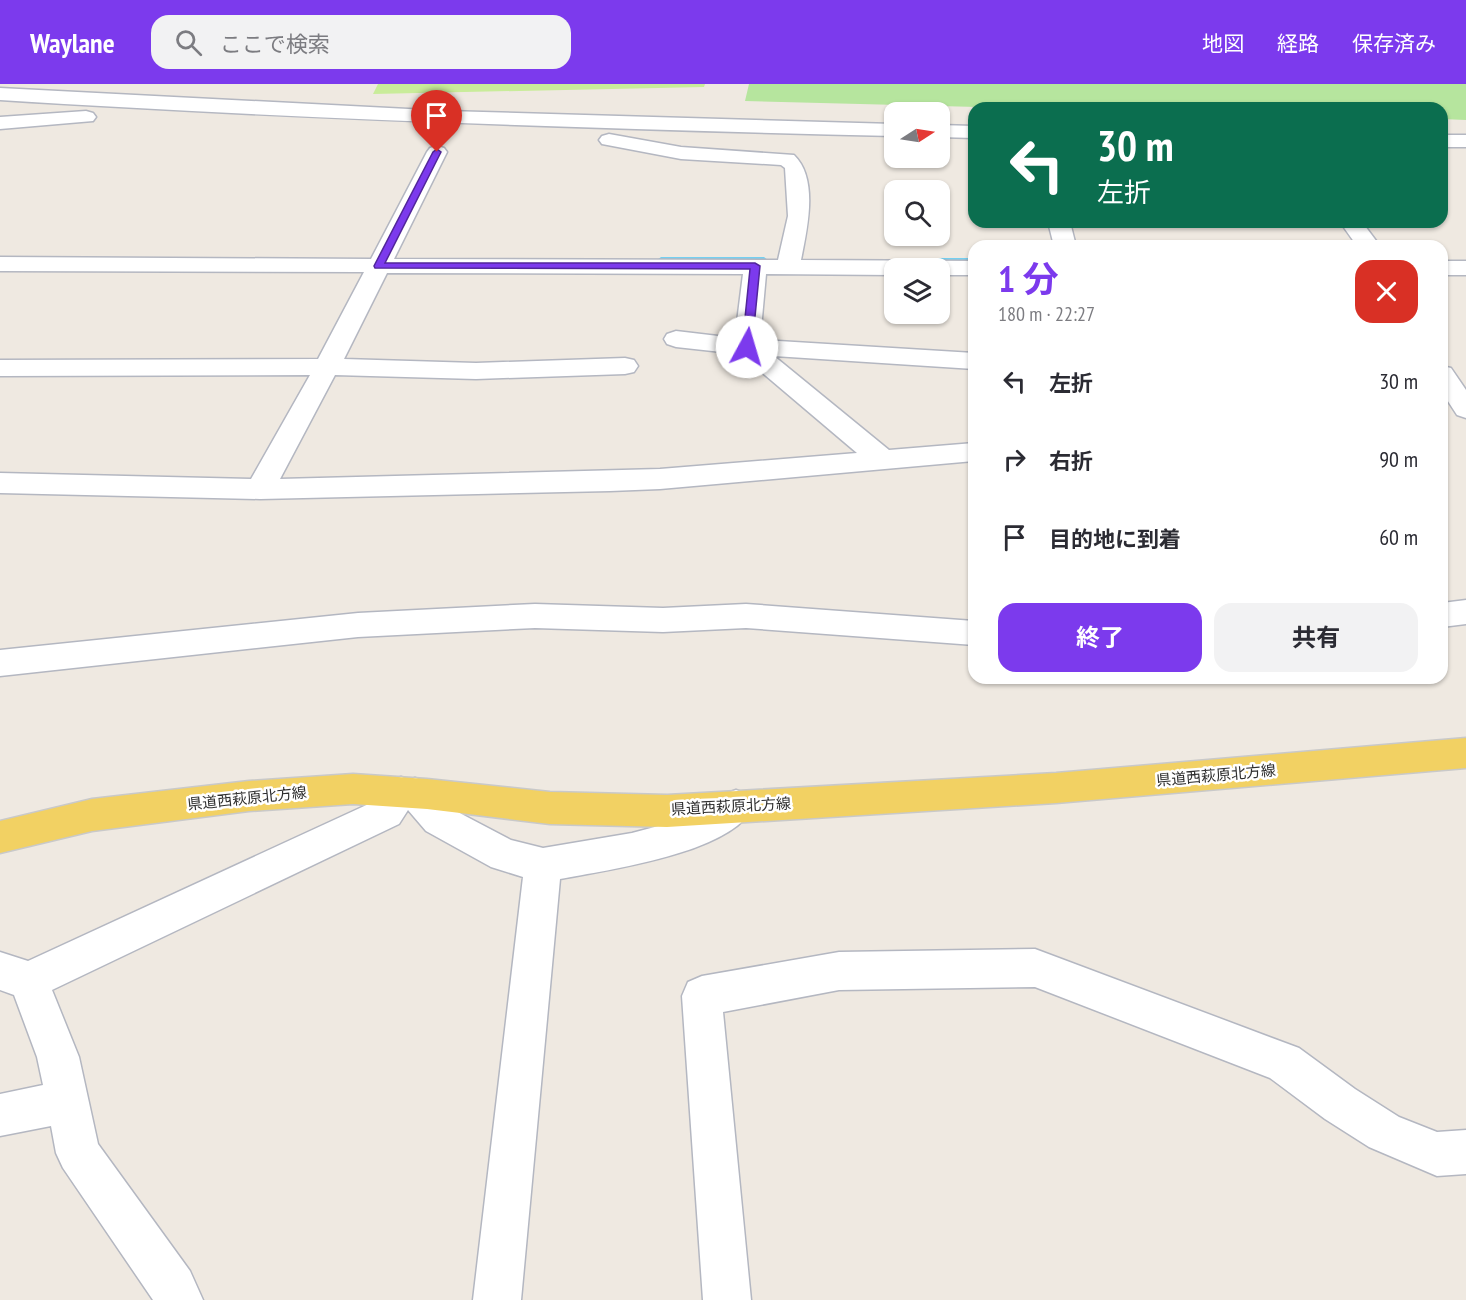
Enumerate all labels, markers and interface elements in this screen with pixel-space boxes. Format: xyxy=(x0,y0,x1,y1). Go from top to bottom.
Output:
search box xyxy=(151,15,571,69)
text: Waylane xyxy=(30,24,115,61)
icon: search xyxy=(172,26,205,59)
text: ここで検索 xyxy=(220,30,330,58)
text: 地図 xyxy=(1202,30,1244,57)
text: 経路 xyxy=(1277,30,1319,57)
text: 保存済み xyxy=(1352,30,1436,57)
pin xyxy=(411,90,462,152)
icon: arrive xyxy=(420,99,453,132)
north arrow xyxy=(884,102,950,168)
map controls xyxy=(884,102,950,324)
text: 30 m xyxy=(1097,118,1174,173)
icon: left xyxy=(998,126,1076,204)
text: 左折 xyxy=(1097,175,1151,209)
button: search xyxy=(884,180,950,246)
text: 1 分 xyxy=(998,255,1059,302)
button: layers xyxy=(884,258,950,324)
button: close xyxy=(1355,260,1418,323)
text: 180 m · 22:27 xyxy=(998,301,1095,327)
position arrow xyxy=(715,315,779,379)
icon: left xyxy=(998,365,1031,398)
text: 30 m xyxy=(1379,367,1418,395)
text: 左折 xyxy=(1049,369,1093,397)
icon: right xyxy=(998,443,1031,476)
text: 90 m xyxy=(1379,445,1418,473)
text: 右折 xyxy=(1049,447,1093,475)
icon: arrive xyxy=(998,521,1031,554)
text: 60 m xyxy=(1379,523,1418,551)
text: 目的地に到着 xyxy=(1049,525,1181,553)
button: 終了 xyxy=(998,603,1202,672)
button: 共有 xyxy=(1214,603,1418,672)
street label: 県道西萩原北方線 xyxy=(1155,760,1277,790)
street label: 県道西萩原北方線 xyxy=(186,782,308,814)
street label: 県道西萩原北方線 xyxy=(671,793,791,819)

